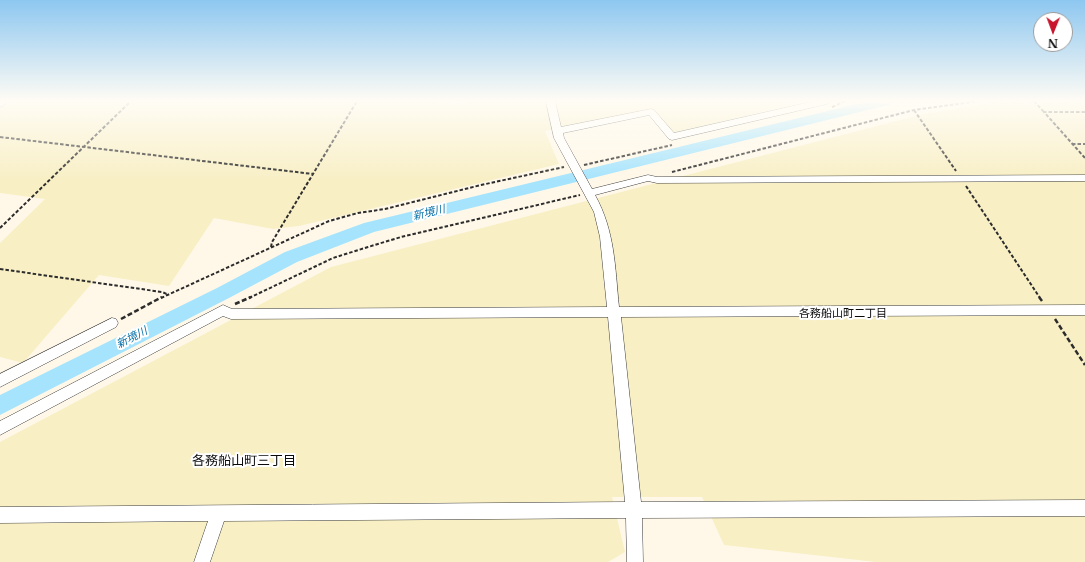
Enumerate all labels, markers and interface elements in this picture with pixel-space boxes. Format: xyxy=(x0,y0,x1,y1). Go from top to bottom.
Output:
north arrow xyxy=(1033,12,1073,52)
text: N xyxy=(1048,36,1058,50)
water label: 新境川 xyxy=(411,203,447,223)
district label: 各務船山町二丁目 xyxy=(799,307,887,321)
water label: 新境川 xyxy=(114,325,150,351)
district label: 各務船山町三丁目 xyxy=(192,453,296,469)

